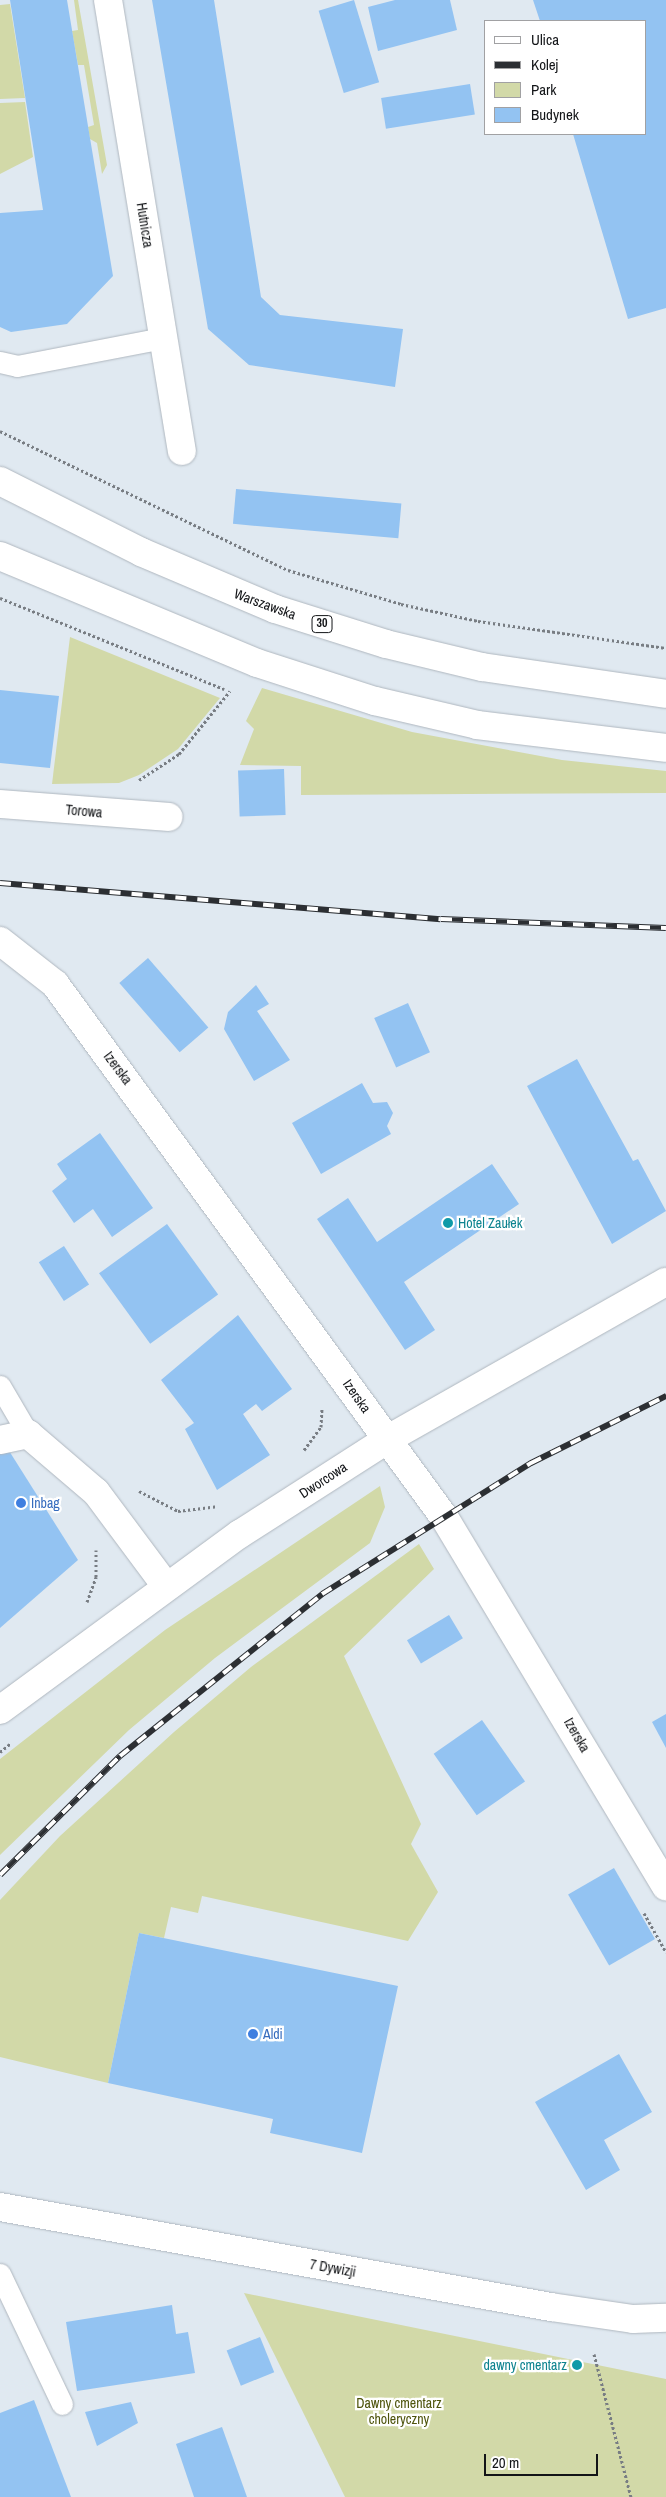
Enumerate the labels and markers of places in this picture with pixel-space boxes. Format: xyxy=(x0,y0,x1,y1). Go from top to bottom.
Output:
place label: Hotel Zaułek xyxy=(458,1215,522,1231)
marker: Hotel Zaułek xyxy=(442,1217,454,1229)
place label: Inbag xyxy=(31,1495,60,1511)
marker: Inbag xyxy=(15,1497,27,1509)
place label: Aldi xyxy=(263,2026,283,2042)
marker: Aldi xyxy=(247,2028,259,2040)
place label: dawny cmentarz xyxy=(483,2357,567,2373)
marker: dawny cmentarz xyxy=(571,2359,583,2371)

